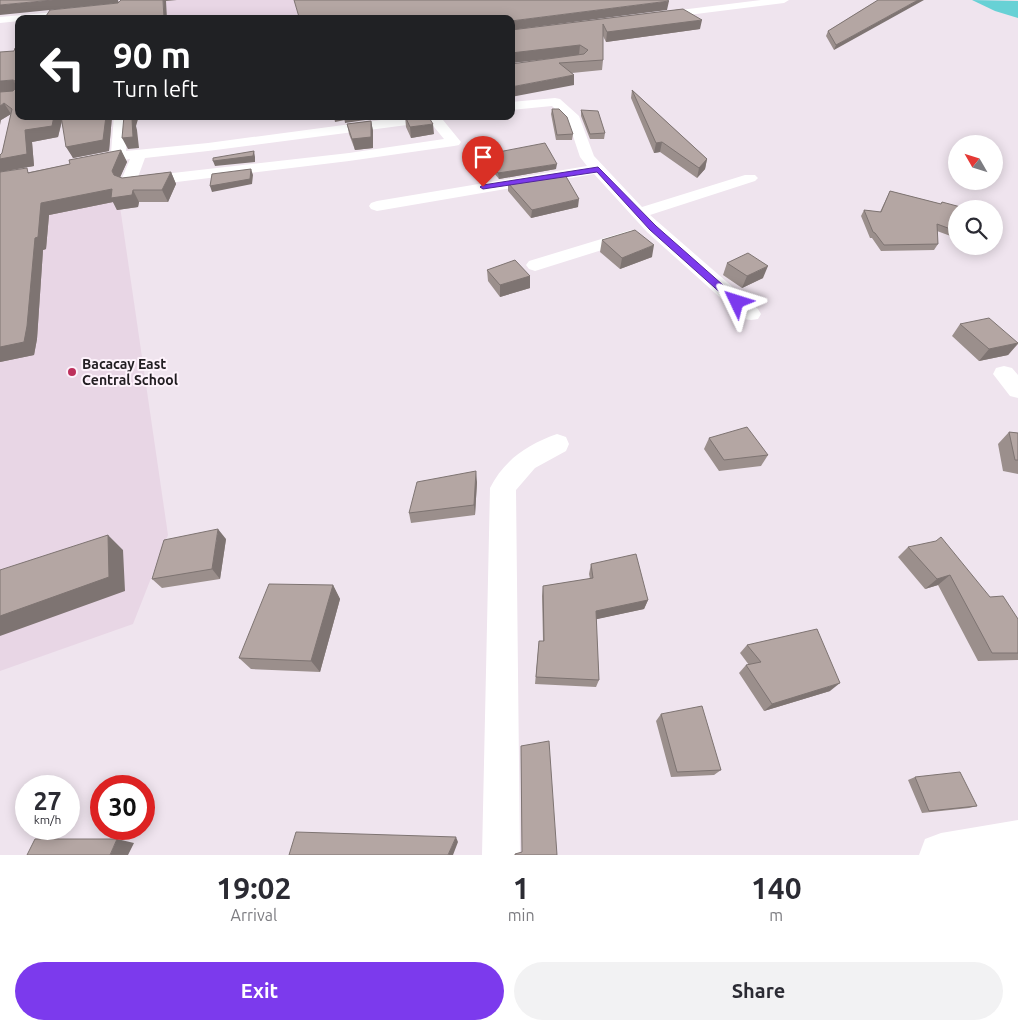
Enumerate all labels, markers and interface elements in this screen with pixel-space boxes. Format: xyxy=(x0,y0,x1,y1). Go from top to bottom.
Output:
icon: left xyxy=(30,35,95,100)
text: 90 m xyxy=(113,35,191,75)
text: Turn left xyxy=(113,76,198,101)
north arrow xyxy=(948,135,1002,190)
map controls xyxy=(948,135,1003,255)
pin xyxy=(462,136,504,187)
icon: arrive xyxy=(469,143,497,171)
button: search xyxy=(948,200,1003,255)
position arrow xyxy=(710,275,762,327)
place label: Bacacay East Central School xyxy=(82,356,178,388)
marker: Bacacay East Central School xyxy=(66,366,78,378)
speed limit sign: 30 xyxy=(90,775,155,840)
text: 27 xyxy=(33,787,62,815)
text: km/h xyxy=(34,813,61,826)
text: 19:02 xyxy=(216,871,291,905)
text: 1 xyxy=(513,871,530,905)
text: 140 xyxy=(751,871,802,905)
text: Arrival xyxy=(231,906,277,924)
text: min xyxy=(508,906,535,924)
text: m xyxy=(769,906,783,924)
button: Exit xyxy=(15,962,504,1020)
button: Share xyxy=(514,962,1003,1020)

